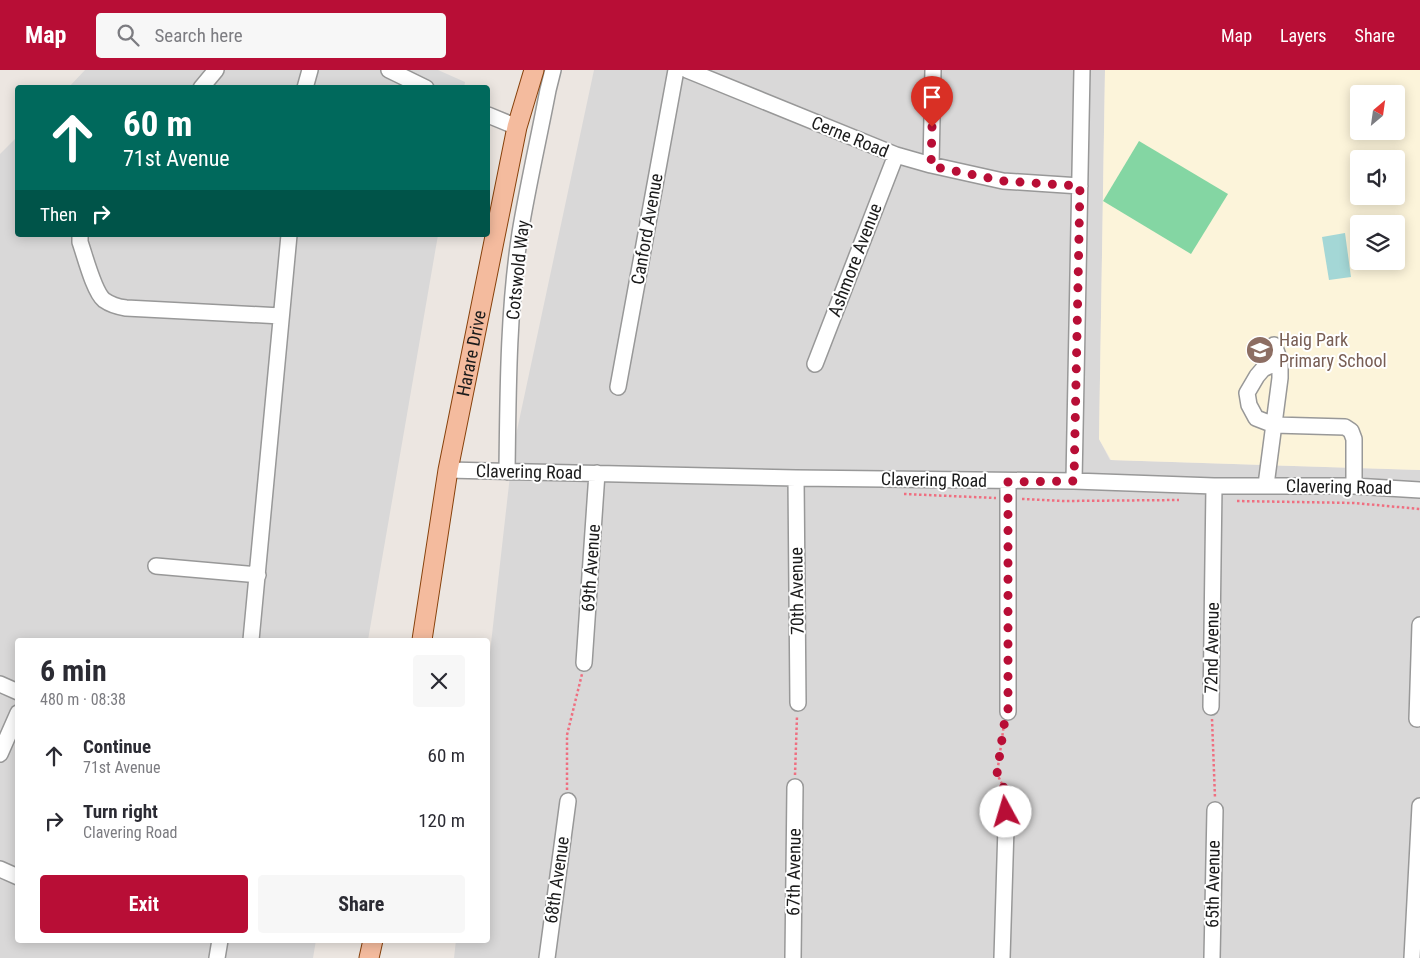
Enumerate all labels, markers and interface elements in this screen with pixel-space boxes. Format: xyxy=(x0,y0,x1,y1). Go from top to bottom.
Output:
search box xyxy=(96,13,446,58)
text: Map xyxy=(25,21,66,49)
icon: search xyxy=(114,21,142,49)
text: Search here xyxy=(154,24,243,47)
text: Map xyxy=(1221,25,1252,46)
text: Layers xyxy=(1280,25,1327,46)
text: Share xyxy=(1355,25,1395,46)
pin xyxy=(911,76,953,127)
icon: arrive xyxy=(918,83,946,111)
north arrow xyxy=(1350,85,1405,140)
map controls xyxy=(1350,85,1405,270)
text: 60 m xyxy=(123,104,192,145)
icon: ahead xyxy=(40,105,105,170)
street label: Cerne Road xyxy=(808,112,892,162)
text: 71st Avenue xyxy=(123,146,230,171)
button: sound xyxy=(1350,150,1405,205)
street label: Canford Avenue xyxy=(626,172,667,286)
icon: right xyxy=(87,200,115,228)
street label: Ashmore Avenue xyxy=(823,200,886,319)
text: Then xyxy=(40,203,77,226)
button: layers xyxy=(1350,215,1405,270)
street label: Cotswold Way xyxy=(502,219,533,321)
street label: Harare Drive xyxy=(452,308,490,398)
place label: Haig Park Primary School xyxy=(1279,329,1387,371)
school or university icon: Haig Park Primary School xyxy=(1245,335,1275,365)
street label: Clavering Road xyxy=(476,460,582,483)
street label: Clavering Road xyxy=(881,468,987,491)
street label: Clavering Road xyxy=(1286,475,1392,498)
street label: 69th Avenue xyxy=(577,523,604,612)
street label: 70th Avenue xyxy=(785,547,808,635)
street label: 72nd Avenue xyxy=(1200,602,1223,694)
text: 6 min xyxy=(40,653,107,688)
button: close xyxy=(413,655,465,707)
text: 480 m · 08:38 xyxy=(40,690,126,709)
text: Continue xyxy=(83,735,151,758)
icon: ahead xyxy=(40,742,68,770)
text: 60 m xyxy=(428,744,465,767)
text: 71st Avenue xyxy=(83,758,161,777)
position arrow xyxy=(979,785,1031,837)
text: Turn right xyxy=(83,800,158,823)
icon: right xyxy=(40,807,68,835)
text: 120 m xyxy=(418,809,465,832)
text: Clavering Road xyxy=(83,823,178,842)
street label: 67th Avenue xyxy=(782,828,805,916)
street label: 68th Avenue xyxy=(540,835,573,925)
street label: 65th Avenue xyxy=(1201,840,1224,928)
button: Exit xyxy=(40,875,248,933)
button: Share xyxy=(258,875,465,933)

